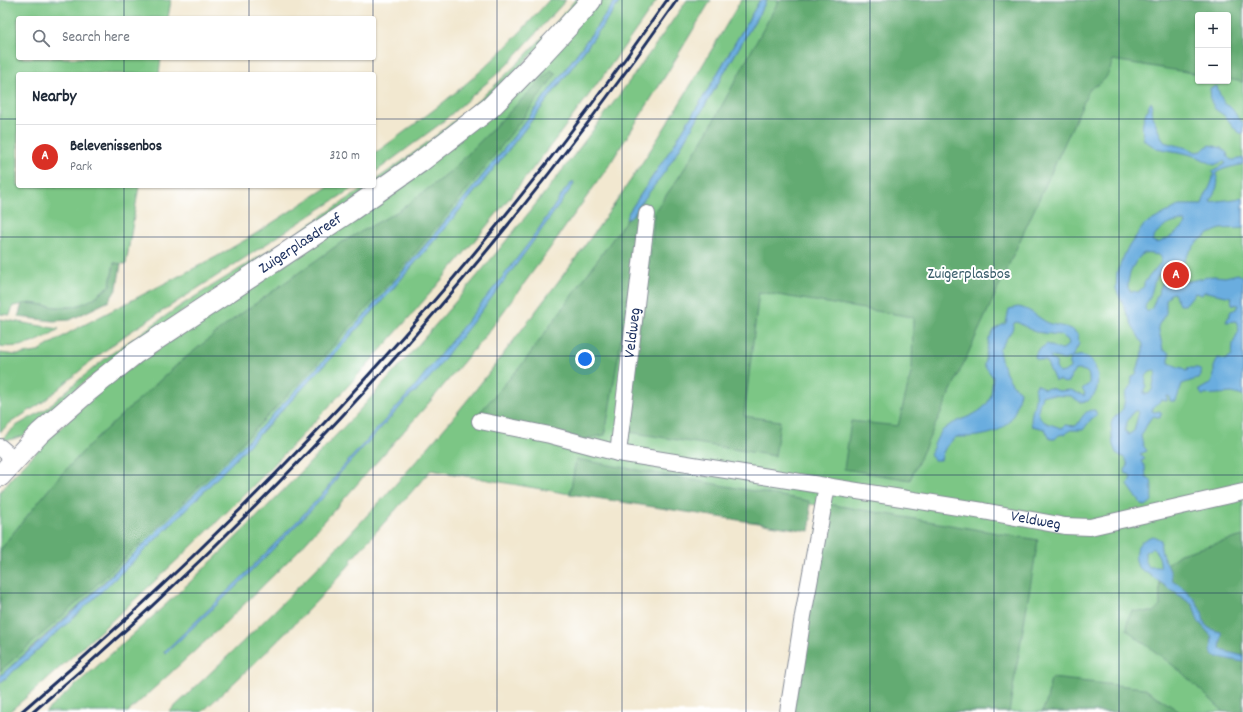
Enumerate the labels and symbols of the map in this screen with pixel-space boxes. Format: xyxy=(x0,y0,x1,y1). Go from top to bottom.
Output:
street label: Zuigerplasdreef xyxy=(254,208,347,280)
pin: A xyxy=(1163,260,1189,290)
park label: Zuigerplasbos xyxy=(927,263,1011,286)
street label: Veldweg xyxy=(618,306,647,359)
your location xyxy=(575,349,595,369)
street label: Veldweg xyxy=(1009,505,1063,537)

